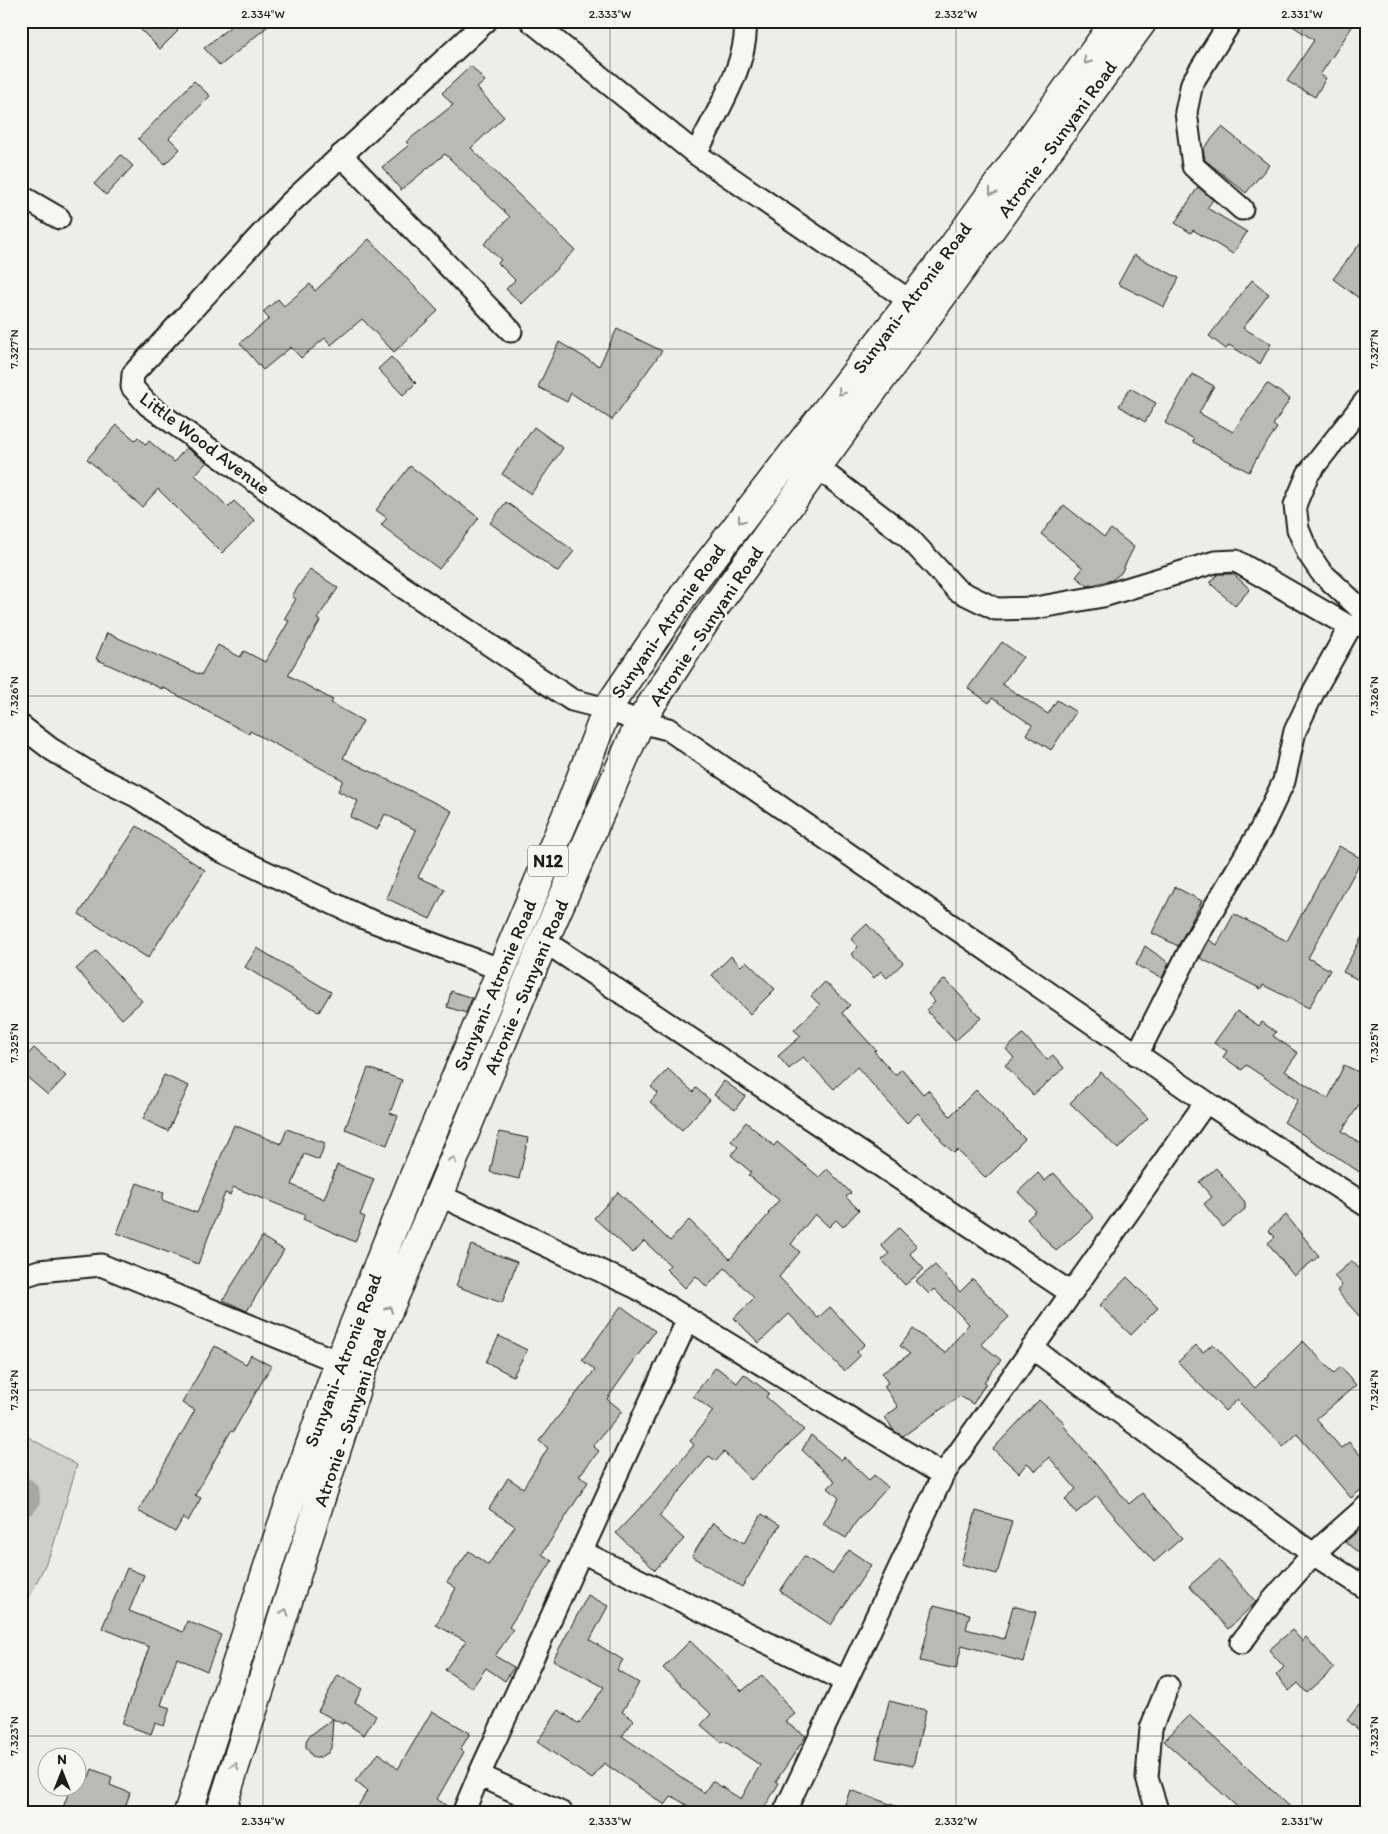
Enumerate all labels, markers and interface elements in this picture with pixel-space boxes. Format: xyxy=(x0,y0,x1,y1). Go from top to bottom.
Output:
text: 2.334°W xyxy=(241,7,285,21)
text: 2.333°W xyxy=(589,7,631,21)
text: 2.332°W xyxy=(935,7,977,21)
text: 2.331°W xyxy=(1281,7,1323,21)
one-way arrow xyxy=(1084,55,1093,65)
street label: Atronie - Sunyani Road xyxy=(992,56,1122,222)
one-way arrow xyxy=(989,187,998,196)
street label: Sunyani- Atronie Road xyxy=(847,217,977,378)
text: 7.327°N xyxy=(7,329,21,369)
text: 7.327°N xyxy=(1367,329,1381,369)
one-way arrow xyxy=(837,386,846,395)
street label: Little Wood Avenue xyxy=(135,387,275,499)
one-way arrow xyxy=(739,514,747,523)
street label: Sunyani- Atronie Road xyxy=(606,539,730,703)
street label: Atronie - Sunyani Road xyxy=(644,541,768,710)
text: 7.326°N xyxy=(7,676,21,716)
text: 7.326°N xyxy=(1367,676,1381,716)
road number: N12 xyxy=(528,846,568,876)
street label: Sunyani- Atronie Road xyxy=(448,895,542,1074)
street label: Atronie - Sunyani Road xyxy=(479,895,574,1078)
text: 7.325°N xyxy=(7,1023,21,1063)
text: 7.325°N xyxy=(1367,1023,1381,1063)
one-way arrow xyxy=(447,1156,457,1165)
street label: Sunyani- Atronie Road xyxy=(299,1270,387,1450)
one-way arrow xyxy=(382,1305,393,1314)
street label: Atronie - Sunyani Road xyxy=(309,1324,392,1510)
text: 7.324°N xyxy=(7,1370,21,1410)
text: 7.324°N xyxy=(1367,1370,1381,1410)
one-way arrow xyxy=(279,1608,289,1616)
text: 7.323°N xyxy=(7,1716,21,1756)
text: 7.323°N xyxy=(1367,1716,1381,1756)
north arrow xyxy=(38,1746,88,1796)
text: N xyxy=(57,1751,67,1768)
one-way arrow xyxy=(230,1763,240,1771)
text: 2.334°W xyxy=(241,1814,285,1828)
text: 2.333°W xyxy=(589,1814,631,1828)
text: 2.332°W xyxy=(935,1814,977,1828)
text: 2.331°W xyxy=(1281,1814,1323,1828)

